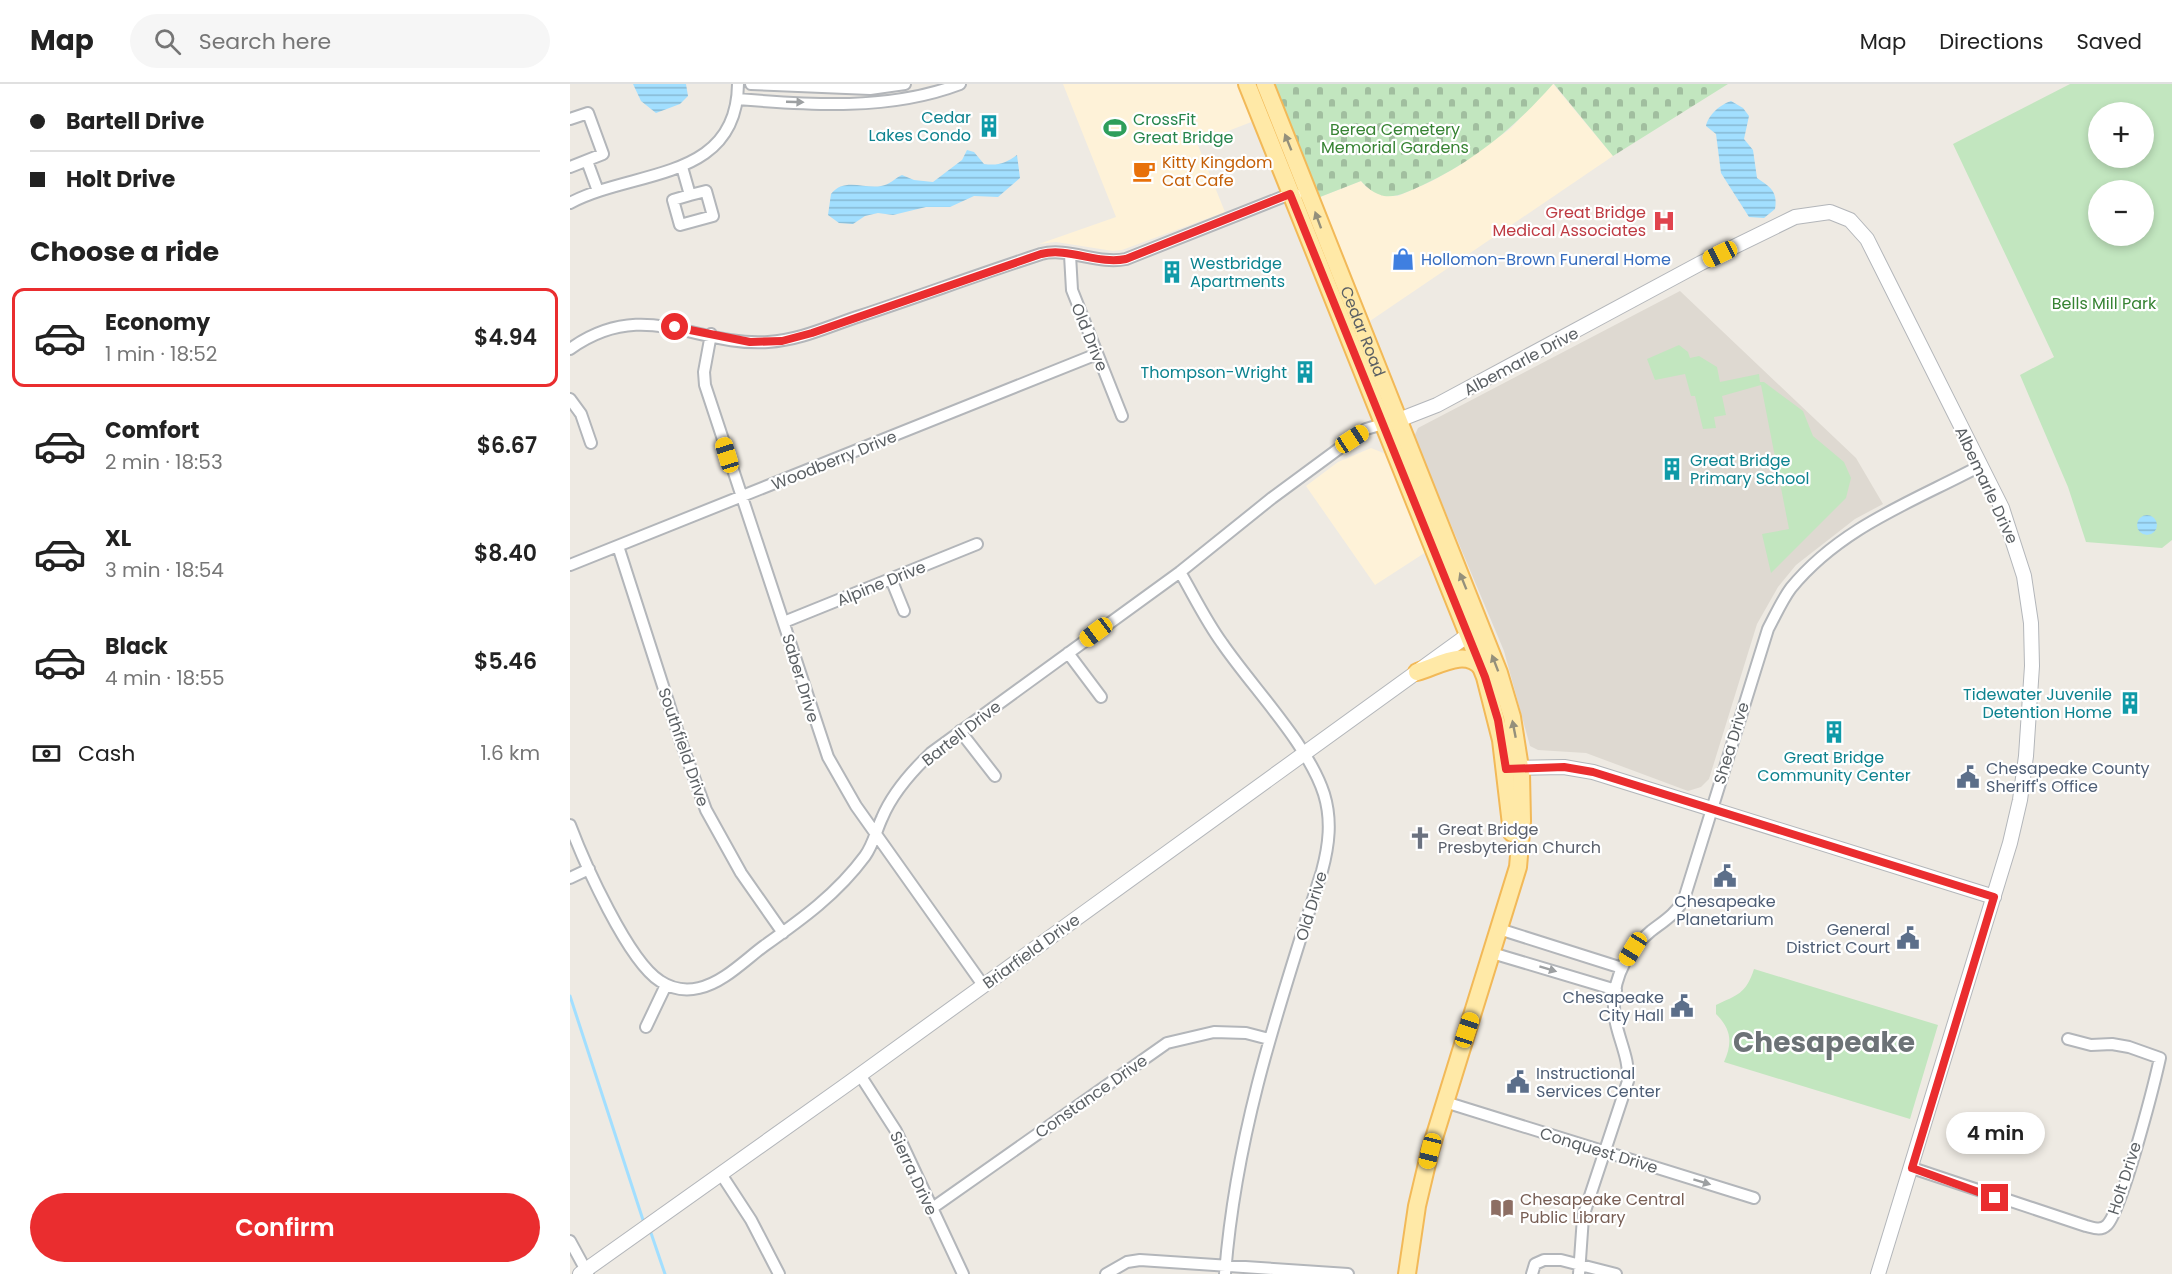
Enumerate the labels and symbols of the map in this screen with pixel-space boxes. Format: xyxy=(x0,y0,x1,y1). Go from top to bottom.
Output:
one-way arrow xyxy=(786,97,805,106)
place label: Cedar Lakes Condo xyxy=(869,106,971,147)
place label: CrossFit Great Bridge xyxy=(1133,108,1234,149)
building icon: Cedar Lakes Condo xyxy=(976,113,1002,139)
sports icon: CrossFit Great Bridge xyxy=(1102,115,1128,141)
park label: Berea Cemetery Memorial Gardens xyxy=(1321,118,1469,159)
one-way arrow xyxy=(1283,132,1293,150)
place label: Kitty Kingdom Cat Cafe xyxy=(1162,151,1273,192)
cafe icon: Kitty Kingdom Cat Cafe xyxy=(1131,158,1157,184)
place label: Great Bridge Medical Associates xyxy=(1493,201,1646,242)
hospital icon: Great Bridge Medical Associates xyxy=(1651,208,1677,234)
one-way arrow xyxy=(1312,211,1322,229)
car xyxy=(1700,238,1740,270)
shop icon: Hollomon-Brown Funeral Home xyxy=(1390,246,1416,272)
place label: Hollomon-Brown Funeral Home xyxy=(1421,248,1671,271)
place label: Westbridge Apartments xyxy=(1190,252,1285,293)
building icon: Westbridge Apartments xyxy=(1159,259,1185,285)
street label: Cedar Road xyxy=(1334,283,1391,380)
park label: Bells Mill Park xyxy=(2052,292,2157,315)
street label: Old Drive xyxy=(1065,300,1114,375)
route start xyxy=(661,313,688,340)
street label: Albemarle Drive xyxy=(1460,321,1583,401)
building icon: Thompson-Wright xyxy=(1292,359,1318,385)
place label: Thompson-Wright xyxy=(1141,361,1287,384)
car xyxy=(1332,422,1372,456)
street label: Albemarle Drive xyxy=(1949,423,2024,548)
street label: Woodberry Drive xyxy=(768,425,900,496)
car xyxy=(713,435,741,475)
place label: Great Bridge Primary School xyxy=(1690,449,1809,490)
building icon: Great Bridge Primary School xyxy=(1659,456,1685,482)
street label: Alpine Drive xyxy=(833,555,929,612)
one-way arrow xyxy=(1457,572,1467,590)
car xyxy=(1076,614,1116,650)
street label: Saber Drive xyxy=(776,631,825,725)
one-way arrow xyxy=(1490,654,1500,672)
place label: Tidewater Juvenile Detention Home xyxy=(1963,683,2112,724)
street label: Southfield Drive xyxy=(652,685,715,810)
building icon: Tidewater Juvenile Detention Home xyxy=(2117,690,2143,716)
street label: Bartell Drive xyxy=(917,695,1006,772)
street label: Shea Drive xyxy=(1708,699,1755,787)
one-way arrow xyxy=(1509,719,1518,738)
building icon: Great Bridge Community Center xyxy=(1821,719,1847,745)
place label: Great Bridge Community Center xyxy=(1757,746,1911,787)
place label: Chesapeake County Sheriff's Office xyxy=(1986,757,2150,798)
public building icon: Chesapeake County Sheriff's Office xyxy=(1955,764,1981,790)
place label: Great Bridge Presbyterian Church xyxy=(1438,818,1601,859)
church icon: Great Bridge Presbyterian Church xyxy=(1407,825,1433,851)
public building icon: Chesapeake Planetarium xyxy=(1712,863,1738,889)
street label: Old Drive xyxy=(1290,868,1333,944)
place label: Chesapeake Planetarium xyxy=(1674,890,1776,931)
street label: Briarfield Drive xyxy=(978,908,1085,994)
place label: General District Court xyxy=(1786,918,1890,959)
public building icon: General District Court xyxy=(1895,925,1921,951)
car xyxy=(1616,929,1650,969)
one-way arrow xyxy=(1539,965,1557,974)
place label: Chesapeake City Hall xyxy=(1563,986,1664,1027)
public building icon: Chesapeake City Hall xyxy=(1669,993,1695,1019)
car xyxy=(1453,1010,1481,1050)
district label: Chesapeake xyxy=(1733,1023,1915,1062)
street label: Constance Drive xyxy=(1031,1049,1152,1144)
place label: Instructional Services Center xyxy=(1536,1062,1661,1103)
public building icon: Instructional Services Center xyxy=(1505,1069,1531,1095)
callout: 4 min xyxy=(1946,1111,2044,1153)
street label: Conquest Drive xyxy=(1537,1122,1661,1179)
street label: Sierra Drive xyxy=(884,1127,943,1219)
car xyxy=(1417,1131,1443,1171)
street label: Holt Drive xyxy=(2102,1139,2147,1218)
one-way arrow xyxy=(1693,1178,1711,1187)
route end xyxy=(1981,1184,2008,1211)
place label: Chesapeake Central Public Library xyxy=(1520,1188,1685,1229)
library icon: Chesapeake Central Public Library xyxy=(1489,1195,1515,1221)

